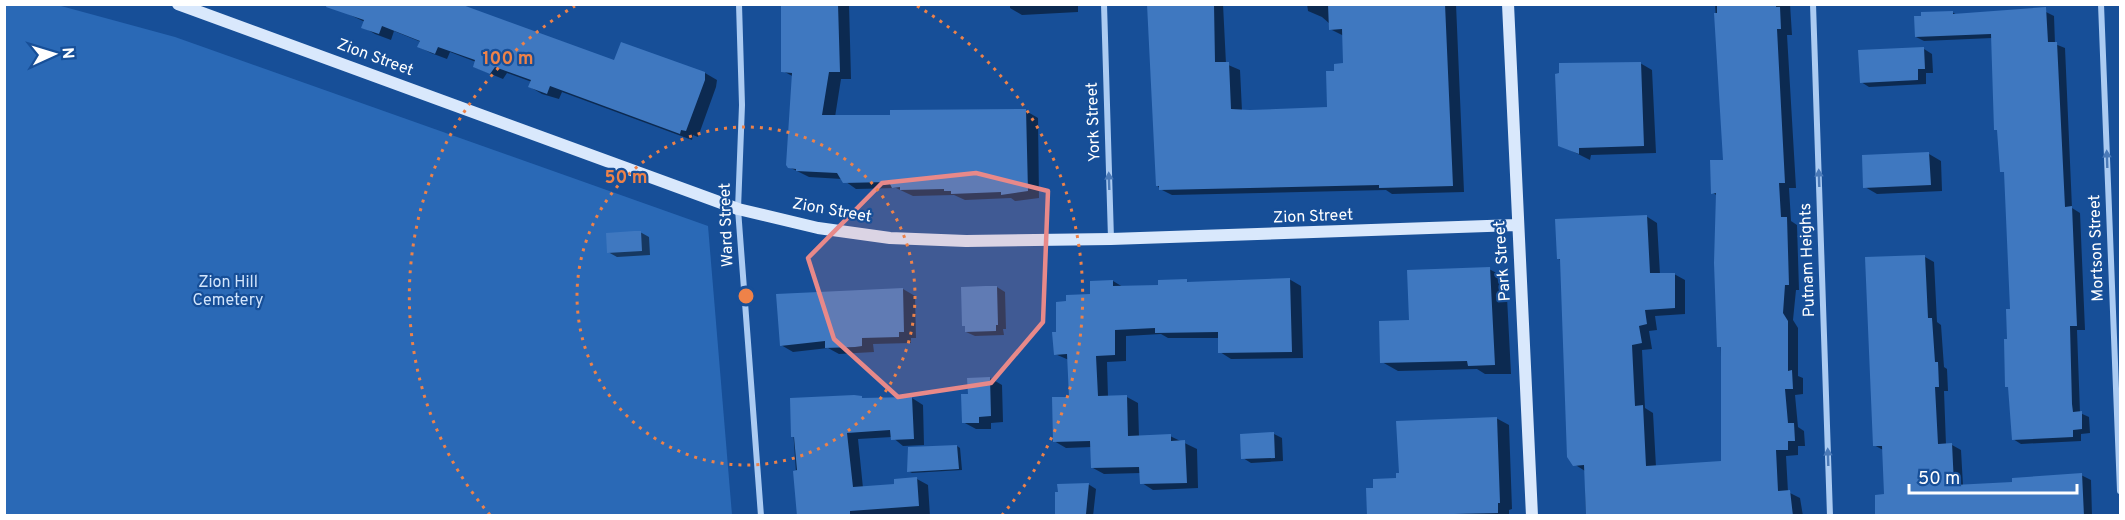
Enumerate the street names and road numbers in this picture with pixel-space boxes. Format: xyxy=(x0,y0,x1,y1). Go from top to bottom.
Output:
street label: Zion Street xyxy=(334,35,416,81)
street label: York Street xyxy=(1083,82,1105,162)
street label: Ward Street xyxy=(716,183,738,267)
street label: Zion Street xyxy=(791,194,873,228)
street label: Mortson Street xyxy=(2085,194,2109,302)
street label: Putnam Heights xyxy=(1796,202,1820,318)
street label: Zion Street xyxy=(1273,206,1353,228)
street label: Park Street xyxy=(1490,220,1516,302)

